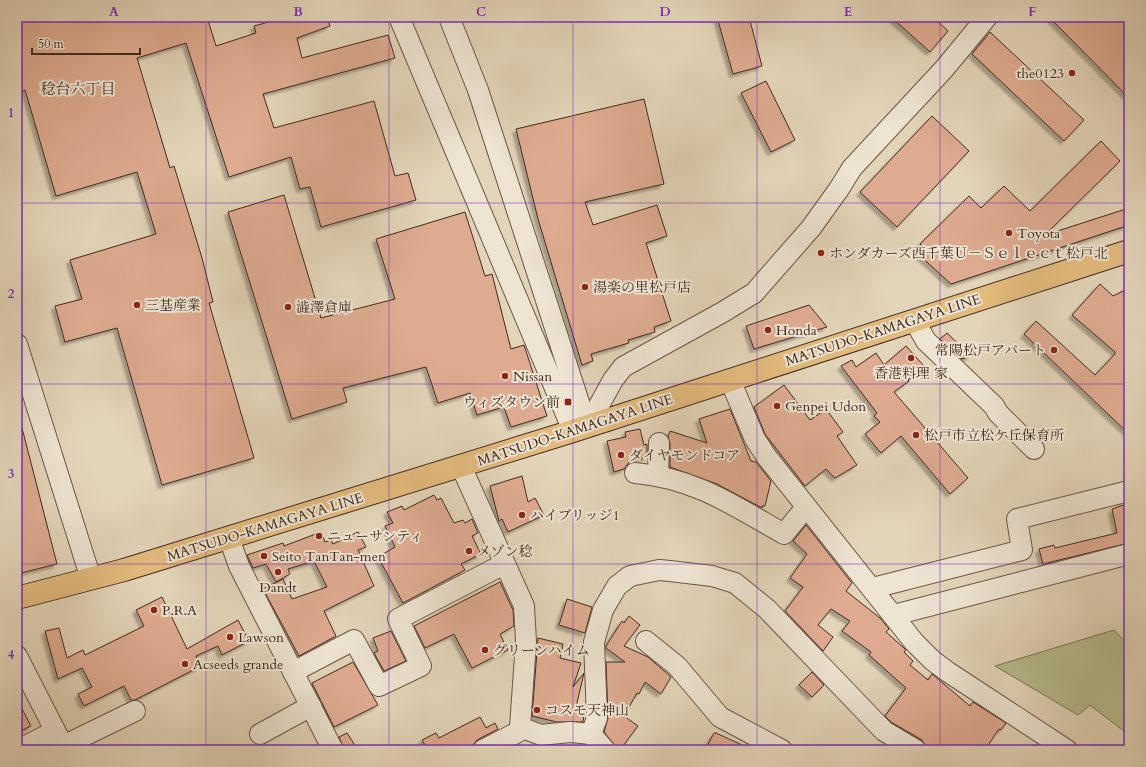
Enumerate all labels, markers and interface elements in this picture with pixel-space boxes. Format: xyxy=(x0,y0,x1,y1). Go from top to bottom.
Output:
text: A xyxy=(109,3,119,21)
text: B xyxy=(293,3,303,21)
text: C xyxy=(476,3,486,21)
text: D xyxy=(659,3,671,21)
text: E xyxy=(844,3,852,21)
text: F xyxy=(1028,3,1036,21)
scale bar xyxy=(32,30,140,56)
text: 50 m xyxy=(38,36,65,52)
place label: the0123 xyxy=(1017,64,1064,83)
marker: the0123 xyxy=(1067,68,1077,78)
district label: 稔台六丁目 xyxy=(40,79,116,99)
text: 1 xyxy=(8,104,14,122)
place label: Toyota xyxy=(1017,224,1060,243)
marker: Toyota xyxy=(1004,228,1014,238)
place label: ホンダカーズ西千葉Ｕ－Ｓｅｌｅｃｔ松戸北 xyxy=(829,244,1108,263)
marker: ホンダカーズ西千葉Ｕ－Ｓｅｌｅｃｔ松戸北 xyxy=(816,248,826,258)
place label: 湯楽の里松戸店 xyxy=(593,278,691,297)
marker: 湯楽の里松戸店 xyxy=(580,282,590,292)
text: 2 xyxy=(8,285,15,303)
street label: MATSUDO-KAMAGAYA LINE xyxy=(783,289,983,371)
place label: 三基産業 xyxy=(145,296,201,315)
place label: 澁澤倉庫 xyxy=(296,298,352,317)
marker: 三基産業 xyxy=(132,300,142,310)
marker: 澁澤倉庫 xyxy=(283,302,293,312)
place label: Honda xyxy=(776,321,817,340)
marker: Honda xyxy=(763,325,773,335)
place label: 常陽松戸アパート xyxy=(935,341,1046,360)
marker: 常陽松戸アパート xyxy=(1049,345,1059,355)
marker: 香港料理 家 xyxy=(906,353,916,363)
place label: 香港料理 家 xyxy=(874,364,948,383)
place label: Nissan xyxy=(513,367,552,386)
marker: Nissan xyxy=(500,371,510,381)
street label: MATSUDO-KAMAGAYA LINE xyxy=(475,389,675,471)
place label: ウィズタウン前 xyxy=(463,393,560,412)
marker: ウィズタウン前 xyxy=(563,397,573,407)
place label: Genpei Udon xyxy=(785,397,866,416)
marker: Genpei Udon xyxy=(772,401,782,411)
place label: 松戸市立松ケ丘保育所 xyxy=(924,426,1064,445)
marker: 松戸市立松ケ丘保育所 xyxy=(911,430,921,440)
place label: ダイヤモンドコア xyxy=(629,446,740,465)
marker: ダイヤモンドコア xyxy=(616,450,626,460)
text: 3 xyxy=(8,465,15,483)
street label: MATSUDO-KAMAGAYA LINE xyxy=(165,488,366,566)
place label: ハイブリッジ1 xyxy=(530,506,620,525)
marker: ハイブリッジ1 xyxy=(517,510,527,520)
place label: ニューサンティ xyxy=(327,527,423,546)
marker: ニューサンティ xyxy=(314,531,324,541)
place label: メゾン稔 xyxy=(477,542,533,561)
marker: メゾン稔 xyxy=(464,546,474,556)
place label: Seito TanTan-men xyxy=(272,547,386,566)
marker: Seito TanTan-men xyxy=(259,551,269,561)
marker: Dandt xyxy=(273,567,283,577)
place label: Dandt xyxy=(259,578,297,597)
place label: P.R.A xyxy=(162,601,197,620)
marker: P.R.A xyxy=(149,605,159,615)
place label: Lawson xyxy=(238,628,284,647)
marker: Lawson xyxy=(225,632,235,642)
place label: グリーンハイム xyxy=(493,641,590,660)
marker: グリーンハイム xyxy=(480,645,490,655)
text: 4 xyxy=(8,646,15,664)
place label: Acseeds grande xyxy=(193,655,283,674)
marker: Acseeds grande xyxy=(180,659,190,669)
place label: コスモ天神山 xyxy=(545,701,629,720)
marker: コスモ天神山 xyxy=(532,705,542,715)

